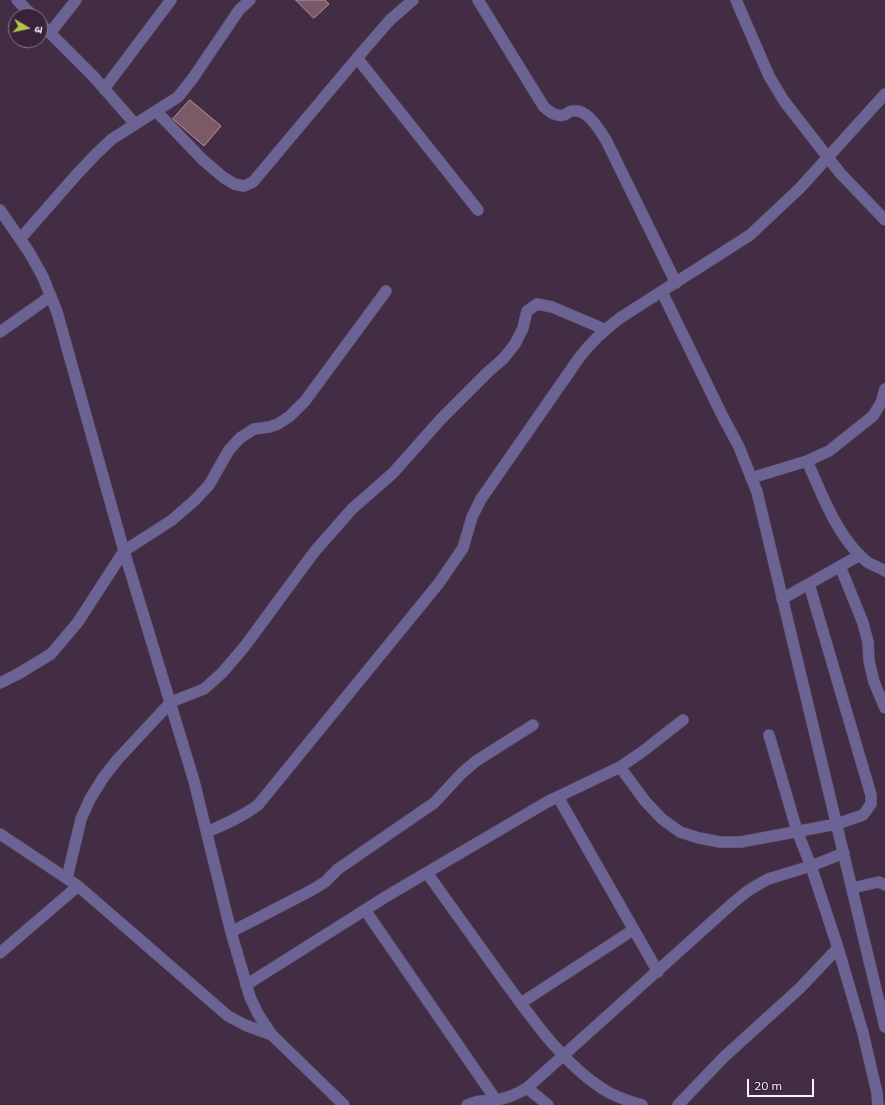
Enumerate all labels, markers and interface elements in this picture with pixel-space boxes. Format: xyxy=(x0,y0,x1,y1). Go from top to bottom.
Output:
north arrow xyxy=(8,8,48,48)
text: उ xyxy=(31,25,46,34)
scale bar xyxy=(749,1071,816,1097)
text: 20 m xyxy=(754,1078,782,1093)

